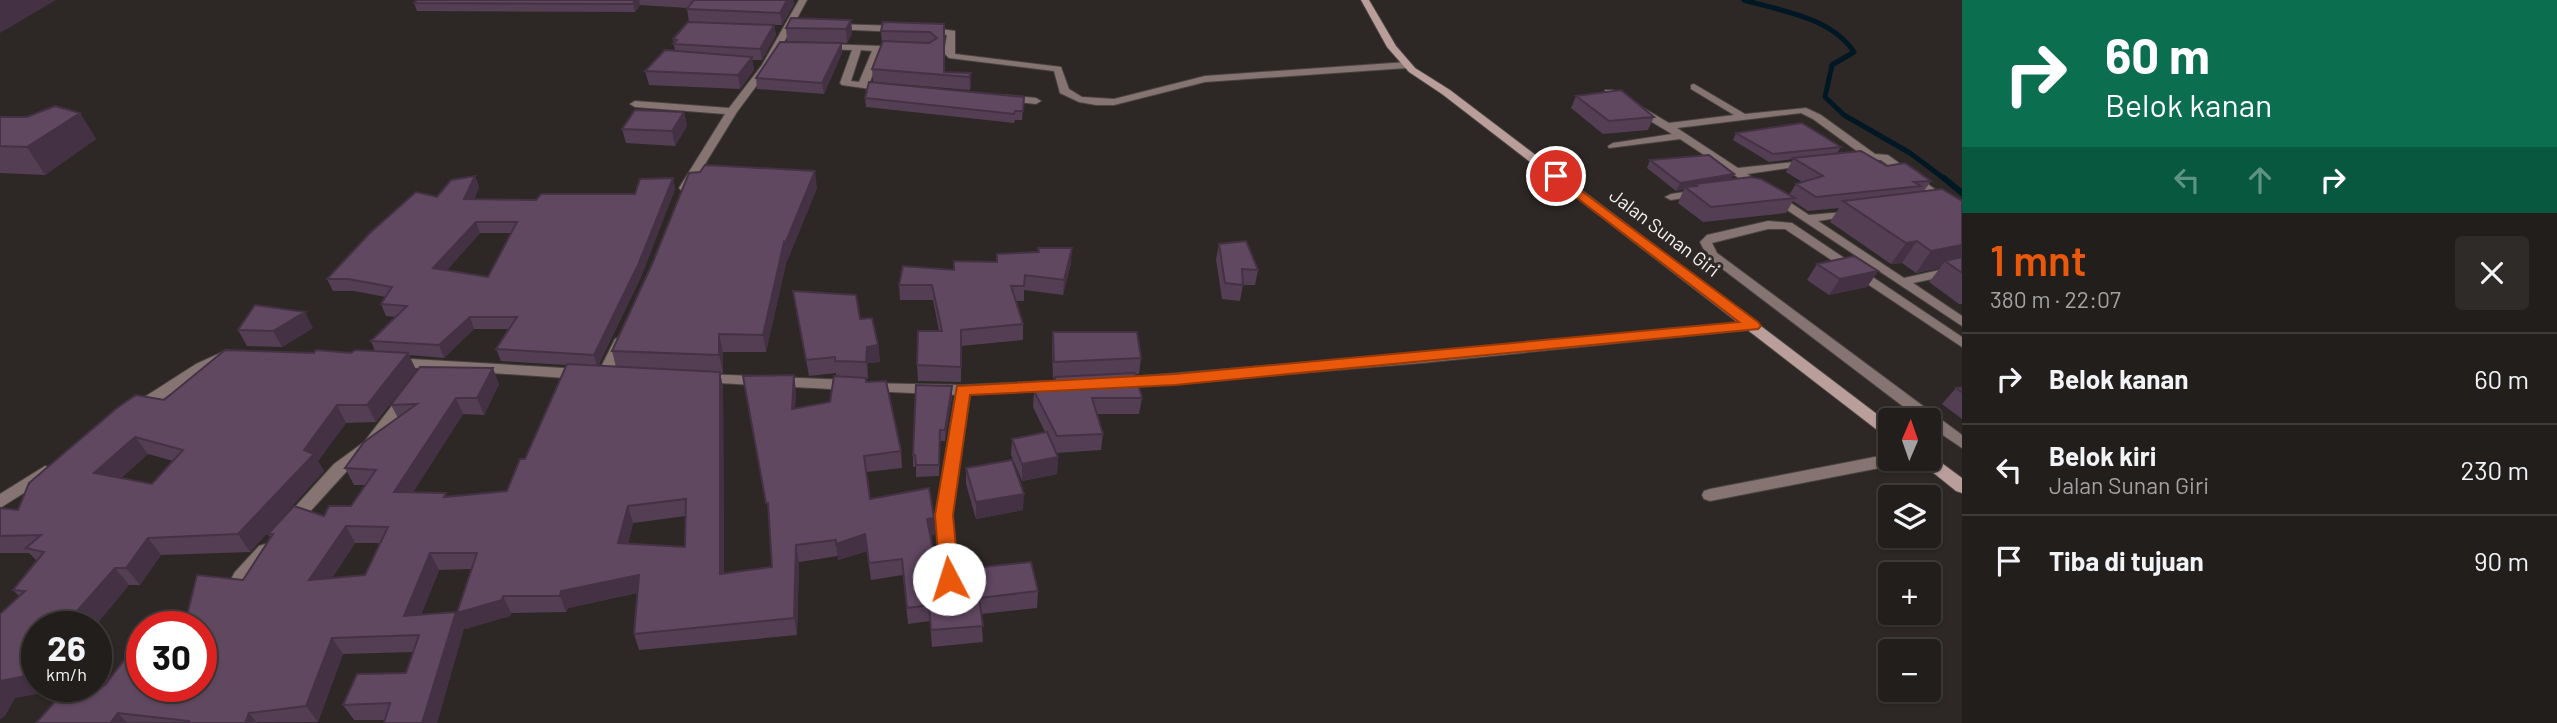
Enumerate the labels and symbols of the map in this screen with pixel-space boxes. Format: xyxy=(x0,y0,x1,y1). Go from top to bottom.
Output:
pin xyxy=(1526,146,1586,206)
street label: Jalan Sunan Giri xyxy=(1605,183,1725,281)
north arrow xyxy=(1878,408,1941,471)
position arrow xyxy=(912,542,986,616)
speed limit sign: 30 xyxy=(126,611,217,702)

